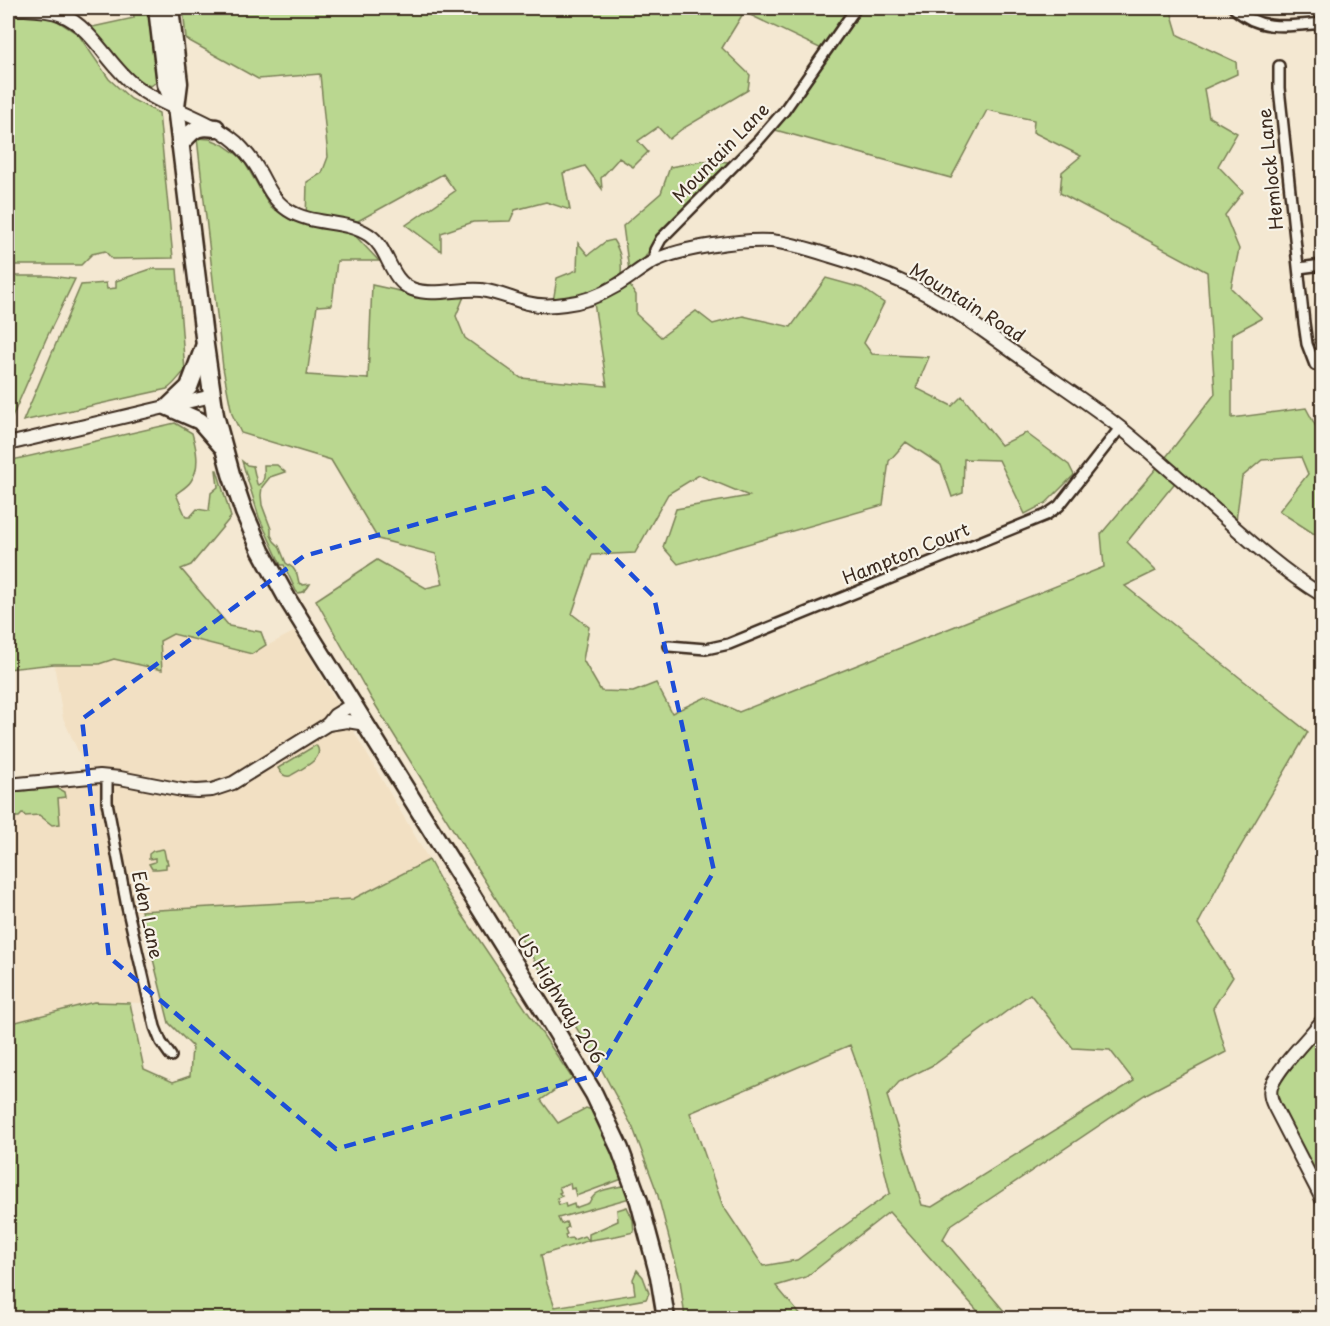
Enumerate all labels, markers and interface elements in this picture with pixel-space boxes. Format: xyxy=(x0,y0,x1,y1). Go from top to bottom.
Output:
street label: Mountain Lane xyxy=(665,96,775,208)
street label: Hemlock Lane xyxy=(1250,107,1289,231)
street label: Mountain Road xyxy=(905,255,1031,348)
street label: Hampton Court xyxy=(838,515,973,590)
street label: Eden Lane xyxy=(126,868,171,961)
street label: US Highway 206 xyxy=(510,928,612,1068)

